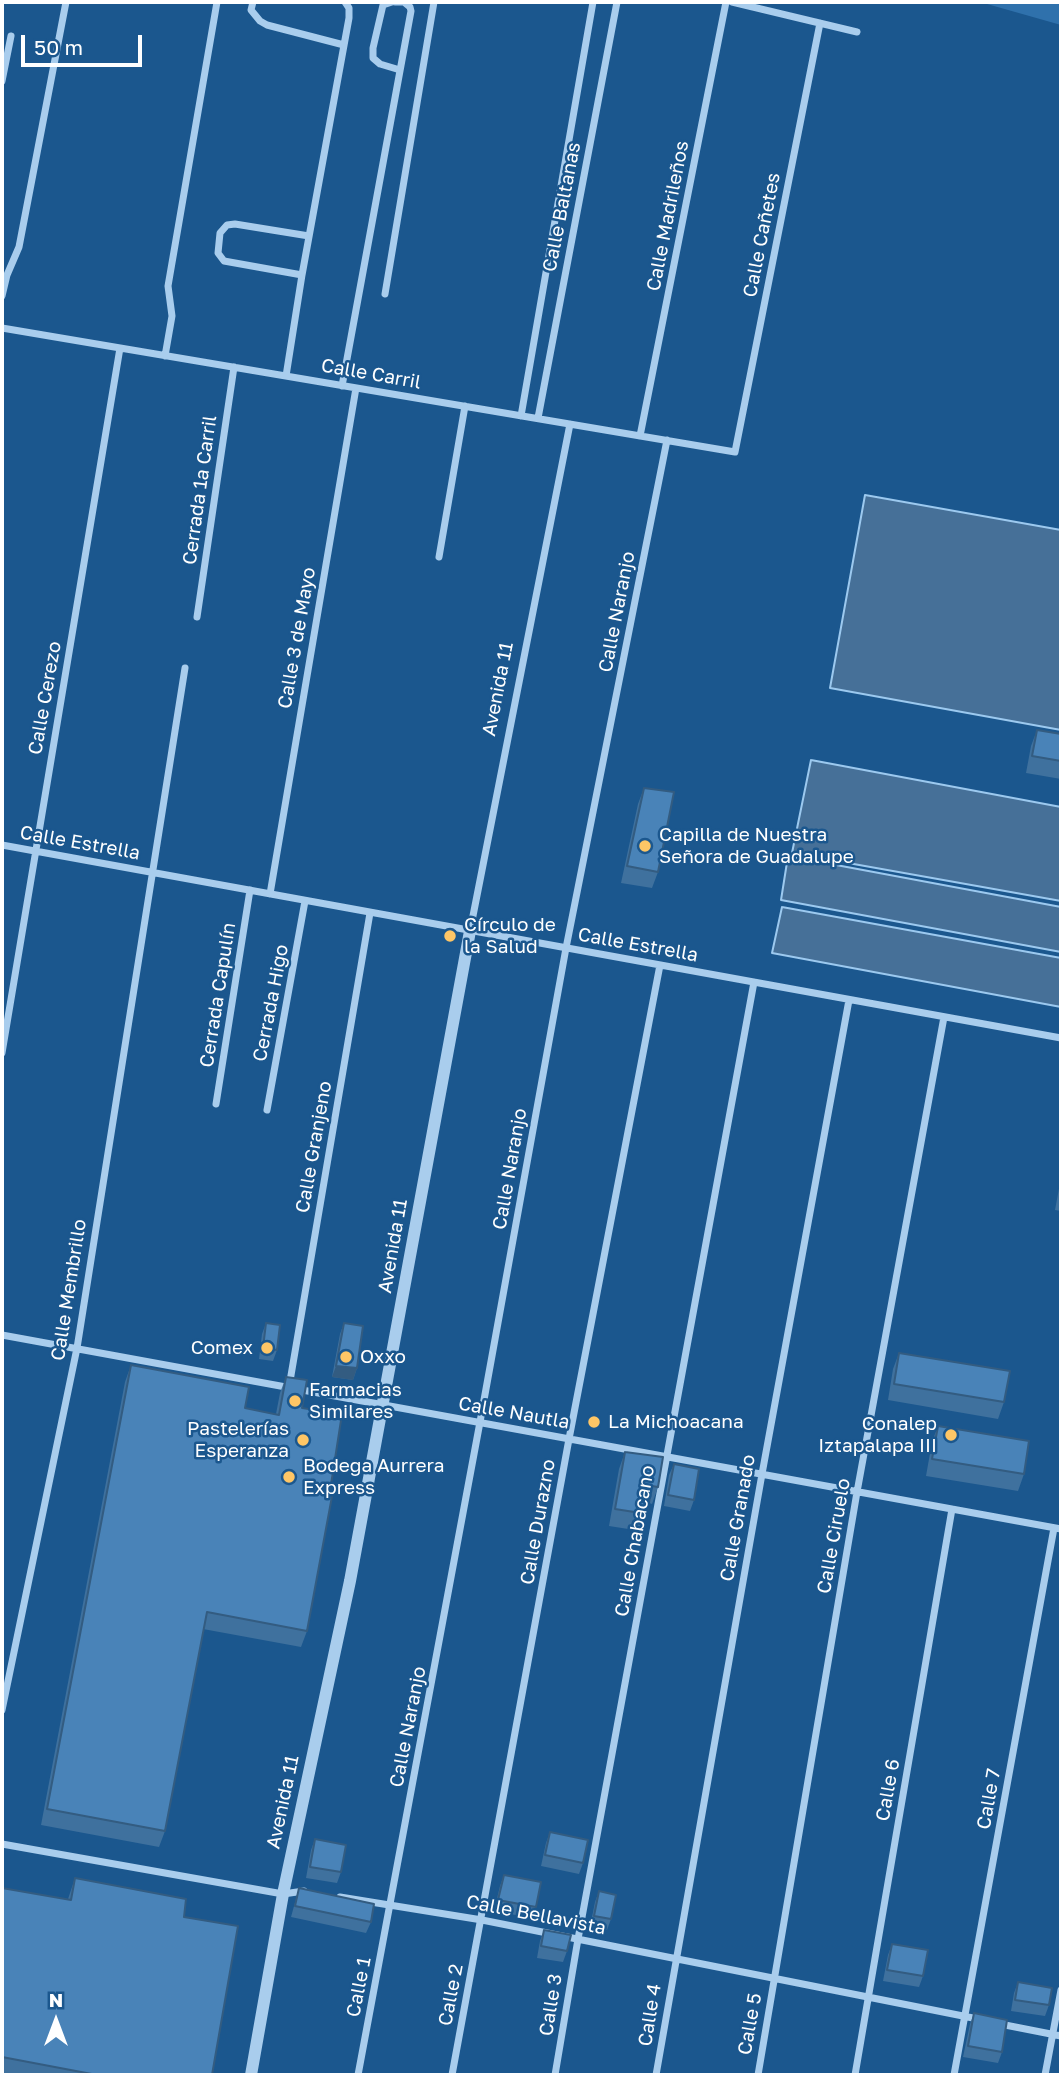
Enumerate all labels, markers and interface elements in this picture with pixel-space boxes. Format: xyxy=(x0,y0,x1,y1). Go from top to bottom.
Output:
scale bar xyxy=(24,21,145,65)
text: 50 m xyxy=(34,34,83,60)
street label: Calle Madrileños xyxy=(642,139,694,293)
street label: Calle Baltanas xyxy=(538,140,586,274)
street label: Calle Cañetes xyxy=(739,171,785,299)
street label: Calle Carril xyxy=(319,354,423,394)
street label: Cerrada 1ª Carril xyxy=(178,414,222,566)
street label: Calle Naranjo xyxy=(594,550,640,674)
street label: Calle 3 de Mayo xyxy=(273,566,321,710)
street label: Calle Cerezo xyxy=(24,640,66,756)
street label: Avenida 11 xyxy=(478,640,518,738)
street label: Calle Estrella xyxy=(18,821,142,865)
place label: Capilla de Nuestra Señora de Guadalupe xyxy=(659,824,854,868)
marker: Capilla de Nuestra Señora de Guadalupe xyxy=(637,838,653,854)
place label: Círculo de la Salud xyxy=(464,914,556,958)
street label: Cerrada Capulín xyxy=(195,921,241,1069)
street label: Calle Estrella xyxy=(576,923,700,967)
marker: Círculo de la Salud xyxy=(442,928,458,944)
street label: Cerrada Higo xyxy=(248,942,294,1064)
street label: Calle Granjeno xyxy=(291,1079,337,1215)
street label: Calle Naranjo xyxy=(488,1107,532,1231)
street label: Avenida 11 xyxy=(374,1197,412,1295)
street label: Calle Membrillo xyxy=(47,1218,91,1362)
place label: Comex xyxy=(191,1337,253,1359)
marker: Comex xyxy=(259,1340,275,1356)
place label: Oxxo xyxy=(360,1346,406,1368)
marker: Oxxo xyxy=(338,1349,354,1365)
place label: Farmacias Similares xyxy=(309,1379,402,1423)
street label: Calle Nautla xyxy=(457,1392,571,1434)
marker: Farmacias Similares xyxy=(287,1393,303,1409)
place label: La Michoacana xyxy=(608,1411,744,1433)
place label: Conalep Iztapalapa III xyxy=(818,1413,937,1457)
marker: La Michoacana xyxy=(586,1414,602,1430)
place label: Pastelerías Esperanza xyxy=(187,1418,289,1462)
marker: Conalep Iztapalapa III xyxy=(943,1427,959,1443)
marker: Pastelerías Esperanza xyxy=(295,1432,311,1448)
street label: Calle Granado xyxy=(716,1453,760,1583)
place label: Bodega Aurrera Express xyxy=(303,1455,444,1499)
street label: Calle Durazno xyxy=(516,1458,560,1586)
street label: Calle Chabacano xyxy=(610,1464,660,1618)
marker: Bodega Aurrera Express xyxy=(281,1469,297,1485)
street label: Calle Ciruelo xyxy=(813,1477,855,1595)
street label: Calle Naranjo xyxy=(385,1665,431,1789)
street label: Avenida 11 xyxy=(262,1753,304,1851)
street label: Calle 6 xyxy=(871,1757,905,1823)
street label: Calle 7 xyxy=(972,1767,1006,1831)
street label: Calle Bellavista xyxy=(464,1890,608,1940)
street label: Calle 1 xyxy=(342,1955,376,2019)
street label: Calle 2 xyxy=(434,1962,468,2028)
street label: Calle 3 xyxy=(535,1972,567,2038)
street label: Calle 4 xyxy=(634,1982,666,2048)
north arrow xyxy=(21,1986,91,2056)
text: N xyxy=(49,1988,63,2011)
street label: Calle 5 xyxy=(733,1991,767,2057)

